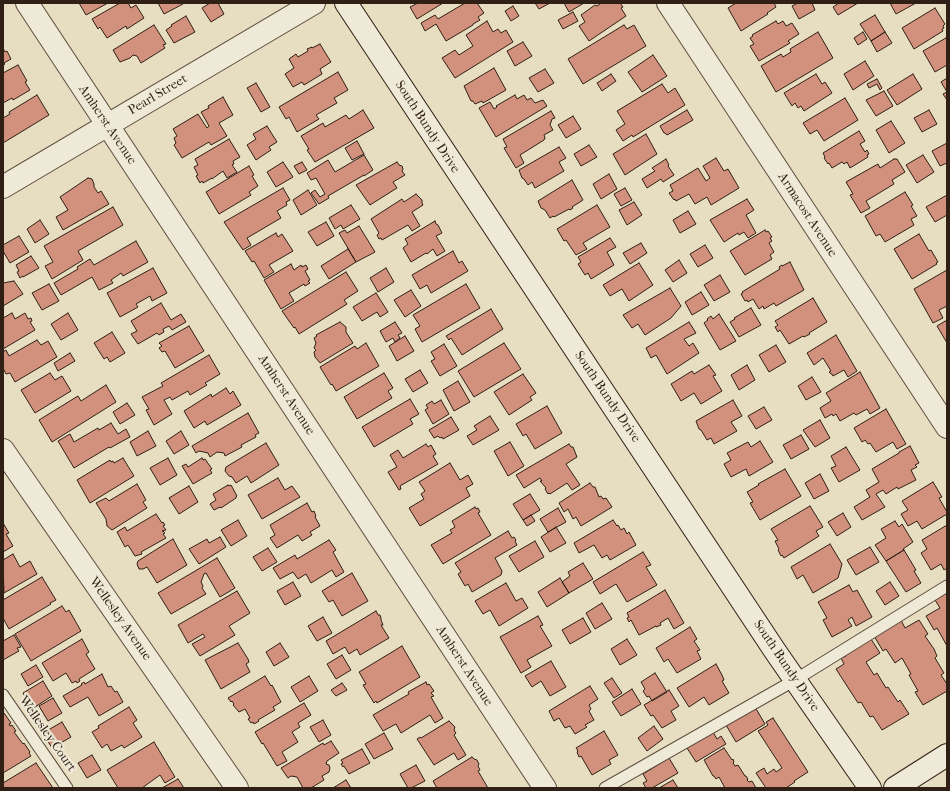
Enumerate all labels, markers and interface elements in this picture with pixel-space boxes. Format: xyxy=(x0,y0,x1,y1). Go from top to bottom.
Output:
street label: Pearl Street xyxy=(126,71,190,119)
street label: South Bundy Drive xyxy=(391,78,463,176)
street label: Amherst Avenue xyxy=(75,82,139,168)
street label: Armacost Avenue xyxy=(774,170,840,260)
street label: South Bundy Drive xyxy=(571,348,643,446)
street label: Amherst Avenue xyxy=(254,352,318,438)
street label: Wellesley Avenue xyxy=(86,574,154,664)
street label: South Bundy Drive xyxy=(750,617,822,715)
street label: Amherst Avenue xyxy=(432,623,496,709)
street label: Wellesley Court xyxy=(15,693,79,775)

